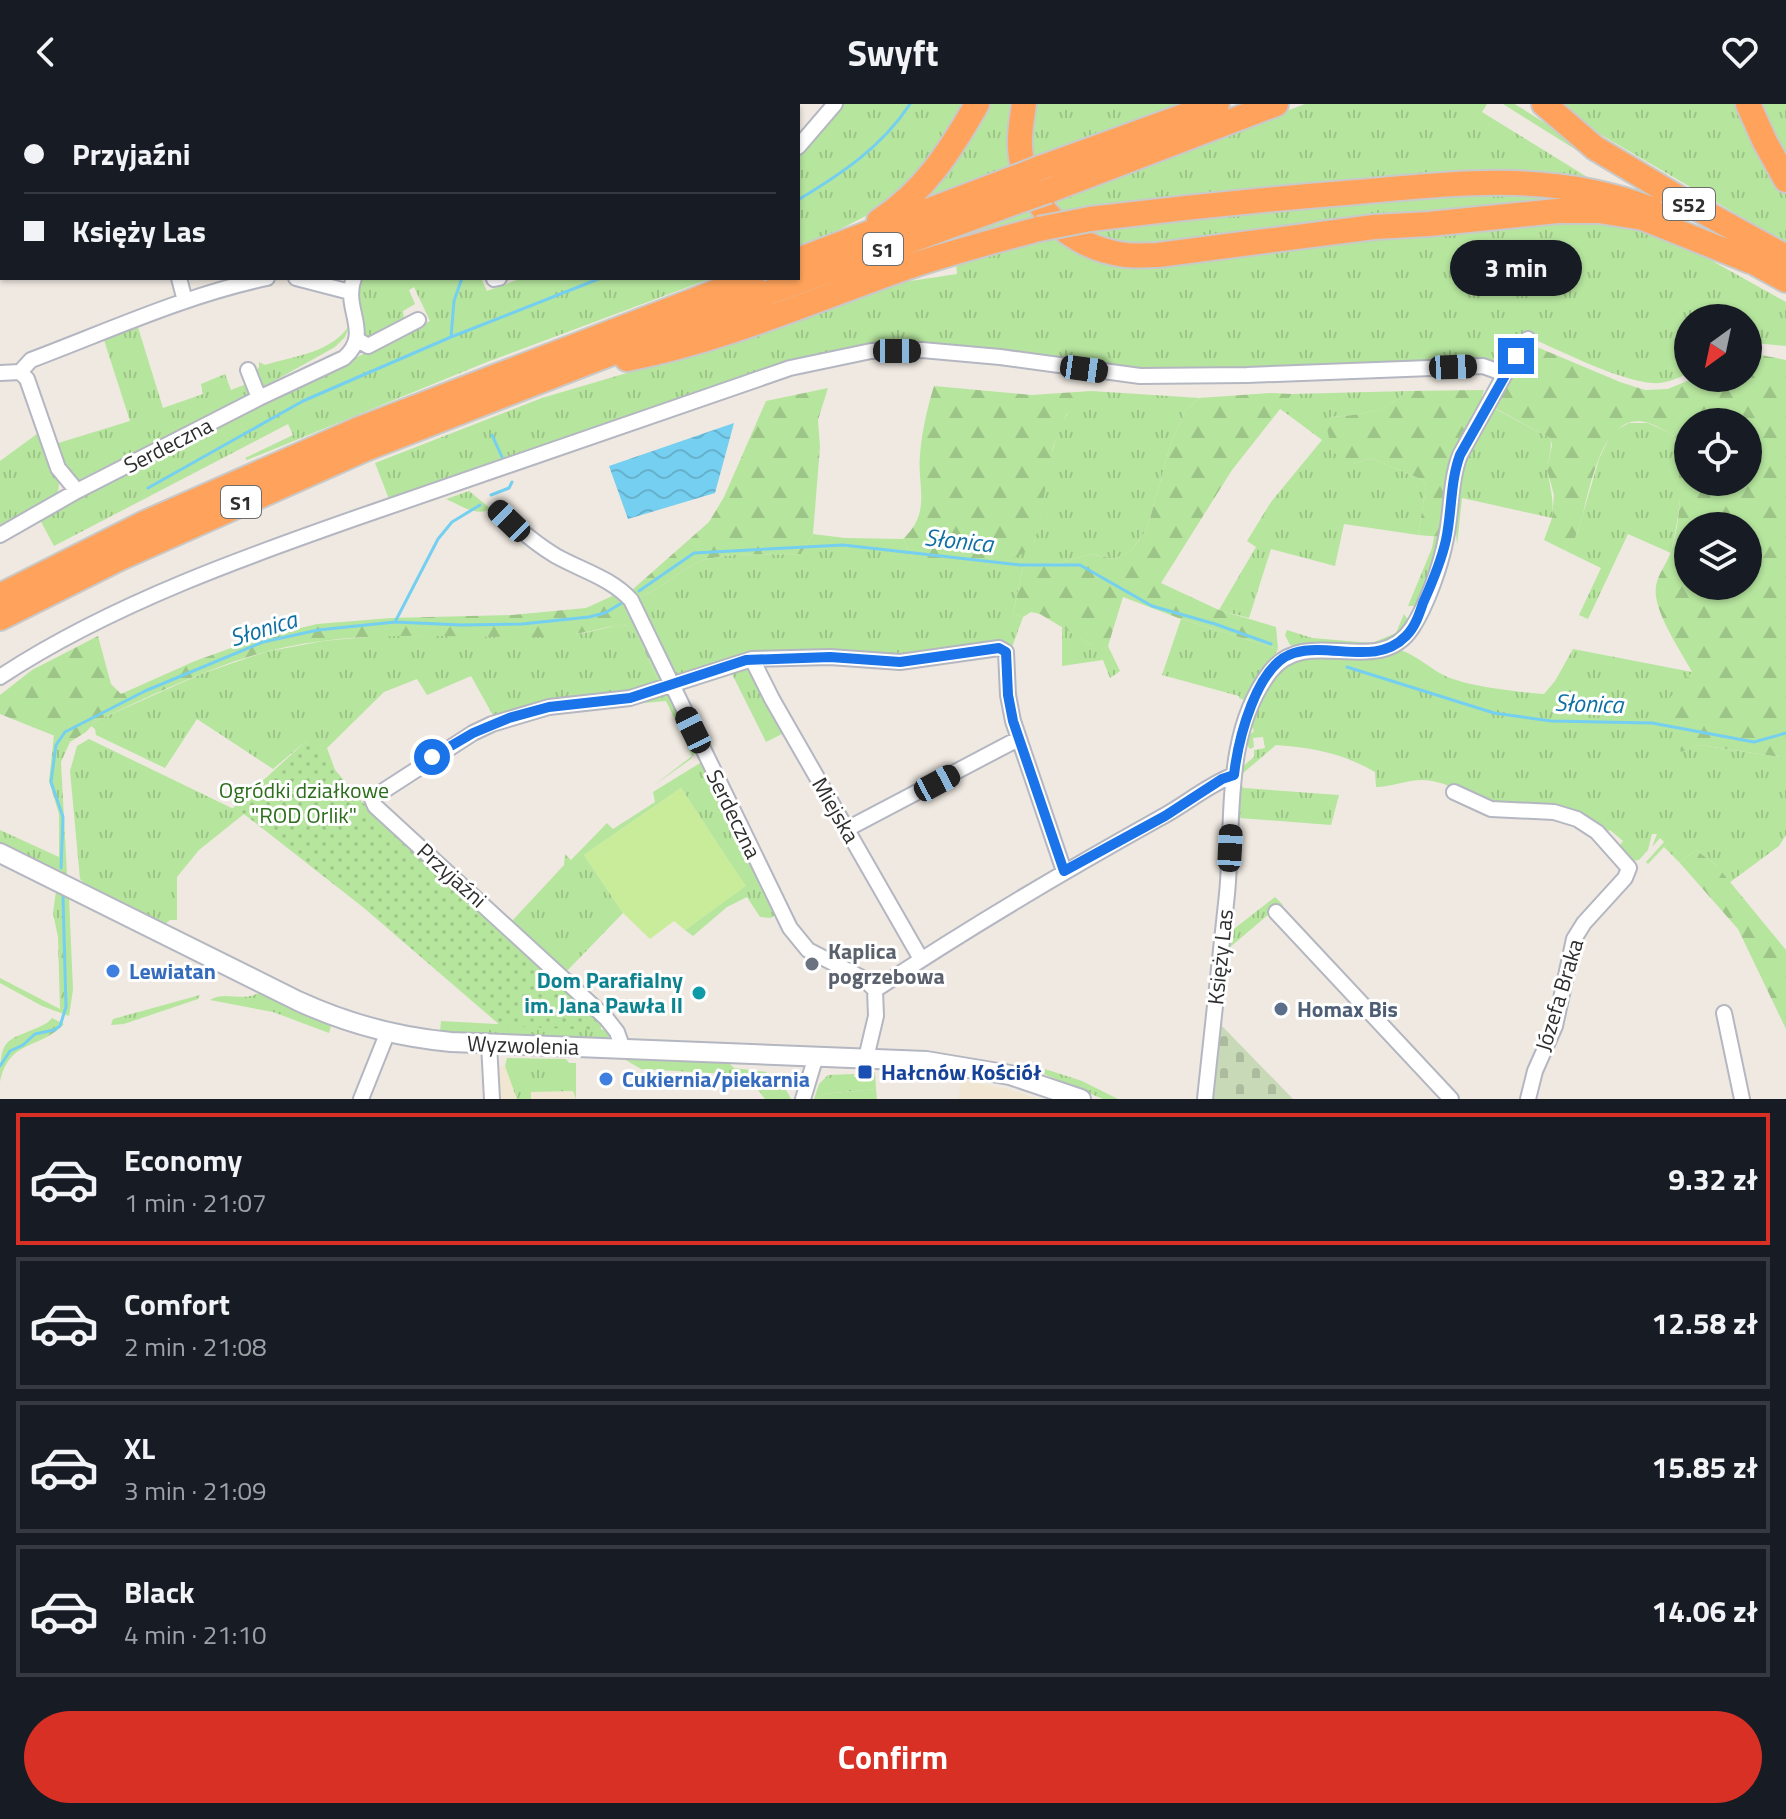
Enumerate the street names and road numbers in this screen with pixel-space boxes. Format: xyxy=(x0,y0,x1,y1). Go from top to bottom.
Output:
road number: S52 xyxy=(1663,188,1715,220)
road number: S1 xyxy=(863,233,903,265)
street label: Serdeczna xyxy=(118,408,218,482)
road number: S1 xyxy=(221,486,261,518)
street label: Serdeczna xyxy=(698,764,770,864)
street label: Miejska xyxy=(804,771,868,849)
street label: Przyjaźni xyxy=(409,834,495,916)
street label: Księży Las xyxy=(1198,908,1242,1006)
street label: Józefa Braka xyxy=(1526,935,1592,1055)
street label: Wyzwolenia xyxy=(466,1026,580,1064)

